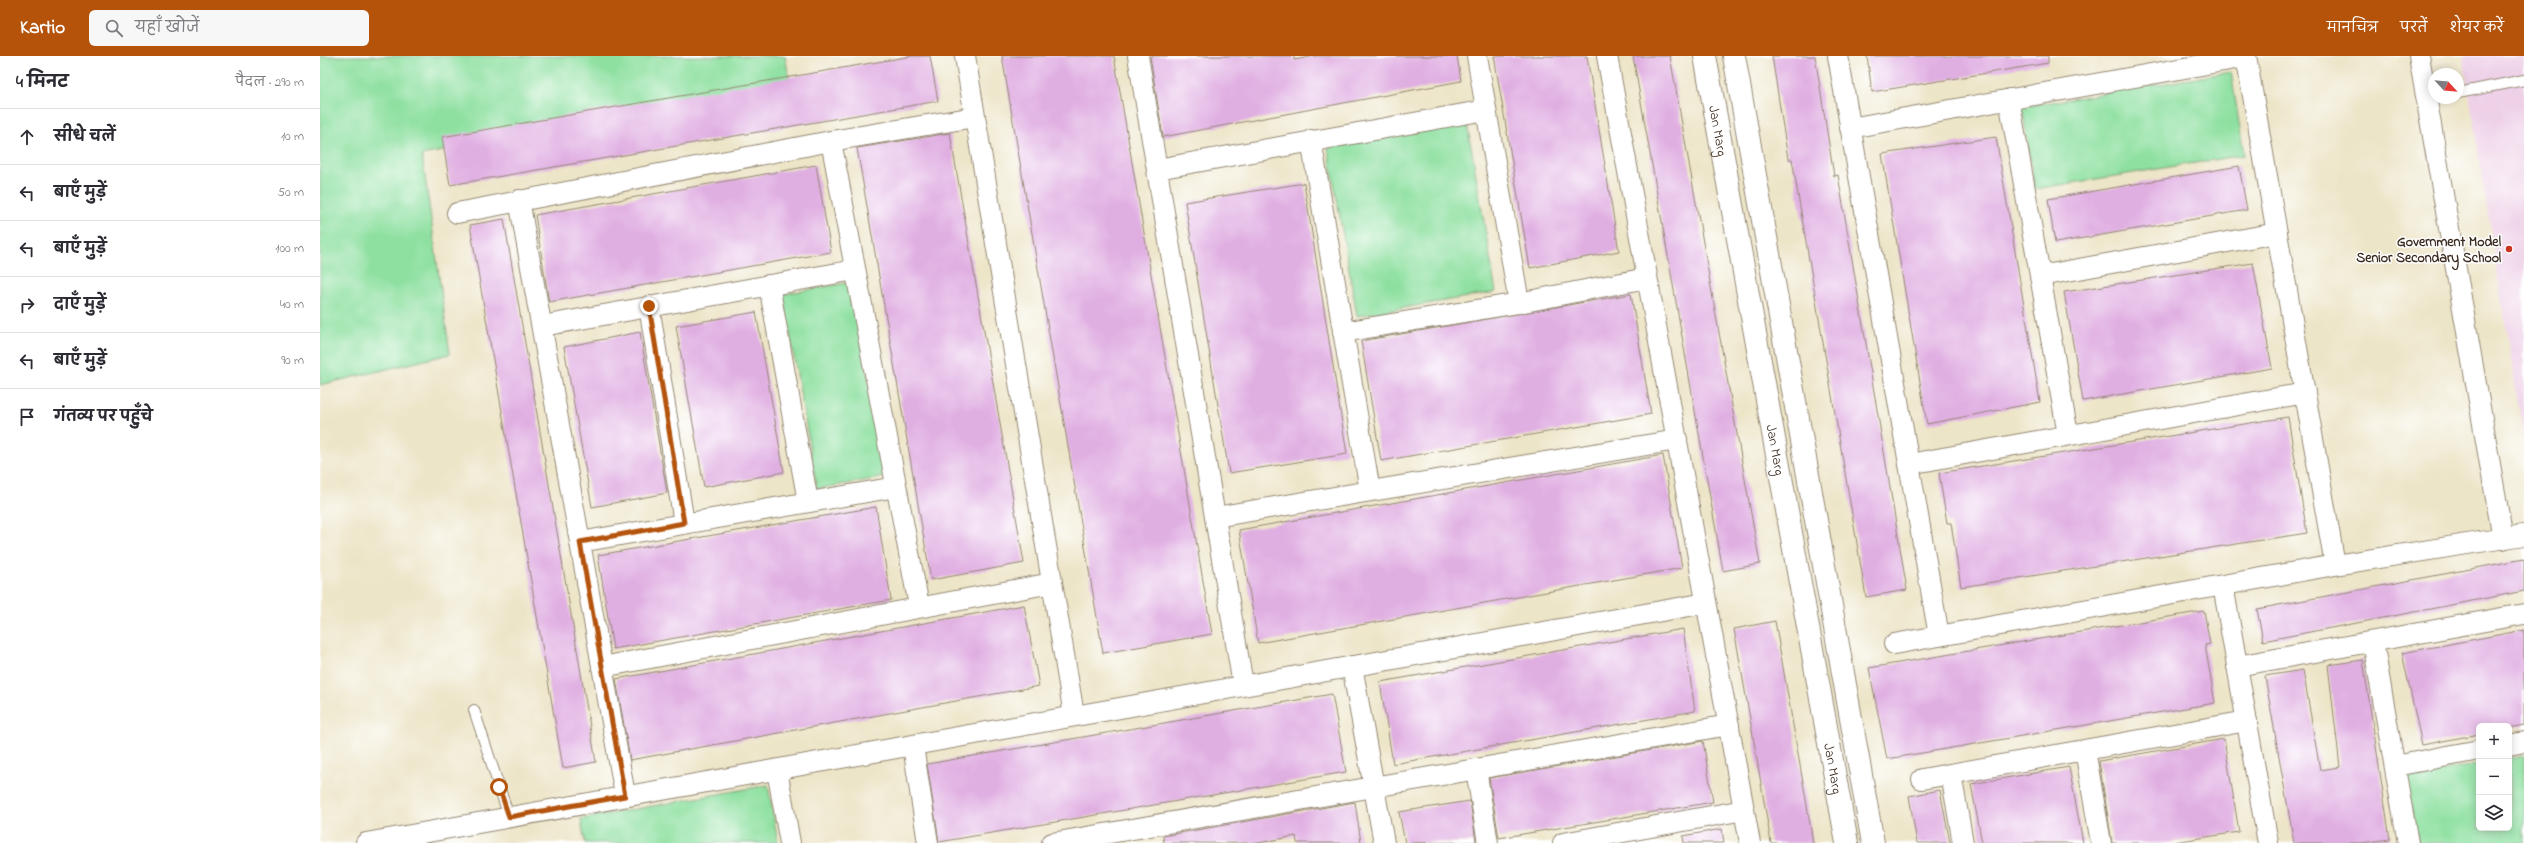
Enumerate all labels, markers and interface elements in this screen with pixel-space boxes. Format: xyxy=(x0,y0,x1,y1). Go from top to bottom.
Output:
search box xyxy=(89,10,369,46)
text: Kartio xyxy=(20,15,65,42)
icon: search xyxy=(103,17,125,39)
text: यहाँ खोजें xyxy=(135,17,199,39)
text: मानचित्र xyxy=(2327,18,2378,39)
text: परतें xyxy=(2400,18,2428,39)
text: शेयर करें xyxy=(2450,18,2504,39)
north arrow xyxy=(2428,68,2464,104)
text: 4 मिनट xyxy=(16,70,69,95)
text: पैदल · 290 m xyxy=(235,73,304,92)
street label: Jan Marg xyxy=(1702,104,1732,158)
icon: ahead xyxy=(16,126,38,148)
text: सीधे चलें xyxy=(54,126,115,148)
text: 10 m xyxy=(281,127,304,146)
icon: left xyxy=(16,182,38,204)
text: बाएँ मुड़ें xyxy=(54,182,107,204)
text: 50 m xyxy=(278,183,304,202)
place label: Government Model Senior Secondary School xyxy=(2356,232,2502,271)
icon: left xyxy=(16,238,38,260)
text: बाएँ मुड़ें xyxy=(54,238,107,260)
text: 100 m xyxy=(275,239,304,258)
marker: Government Model Senior Secondary School xyxy=(2504,244,2514,254)
icon: right xyxy=(16,294,38,316)
text: दाएँ मुड़ें xyxy=(54,294,106,316)
text: 40 m xyxy=(280,295,304,314)
route end xyxy=(640,297,658,315)
icon: left xyxy=(16,350,38,372)
text: बाएँ मुड़ें xyxy=(54,350,107,372)
text: 90 m xyxy=(281,351,304,370)
icon: arrive xyxy=(16,406,38,428)
text: गंतव्य पर पहुँचे xyxy=(54,406,153,428)
street label: Jan Marg xyxy=(1760,423,1789,477)
map controls xyxy=(2476,723,2512,831)
button: + xyxy=(2476,723,2512,759)
street label: Jan Marg xyxy=(1817,742,1847,796)
button: − xyxy=(2476,759,2512,795)
route start xyxy=(490,778,508,796)
button: layers xyxy=(2476,795,2512,831)

